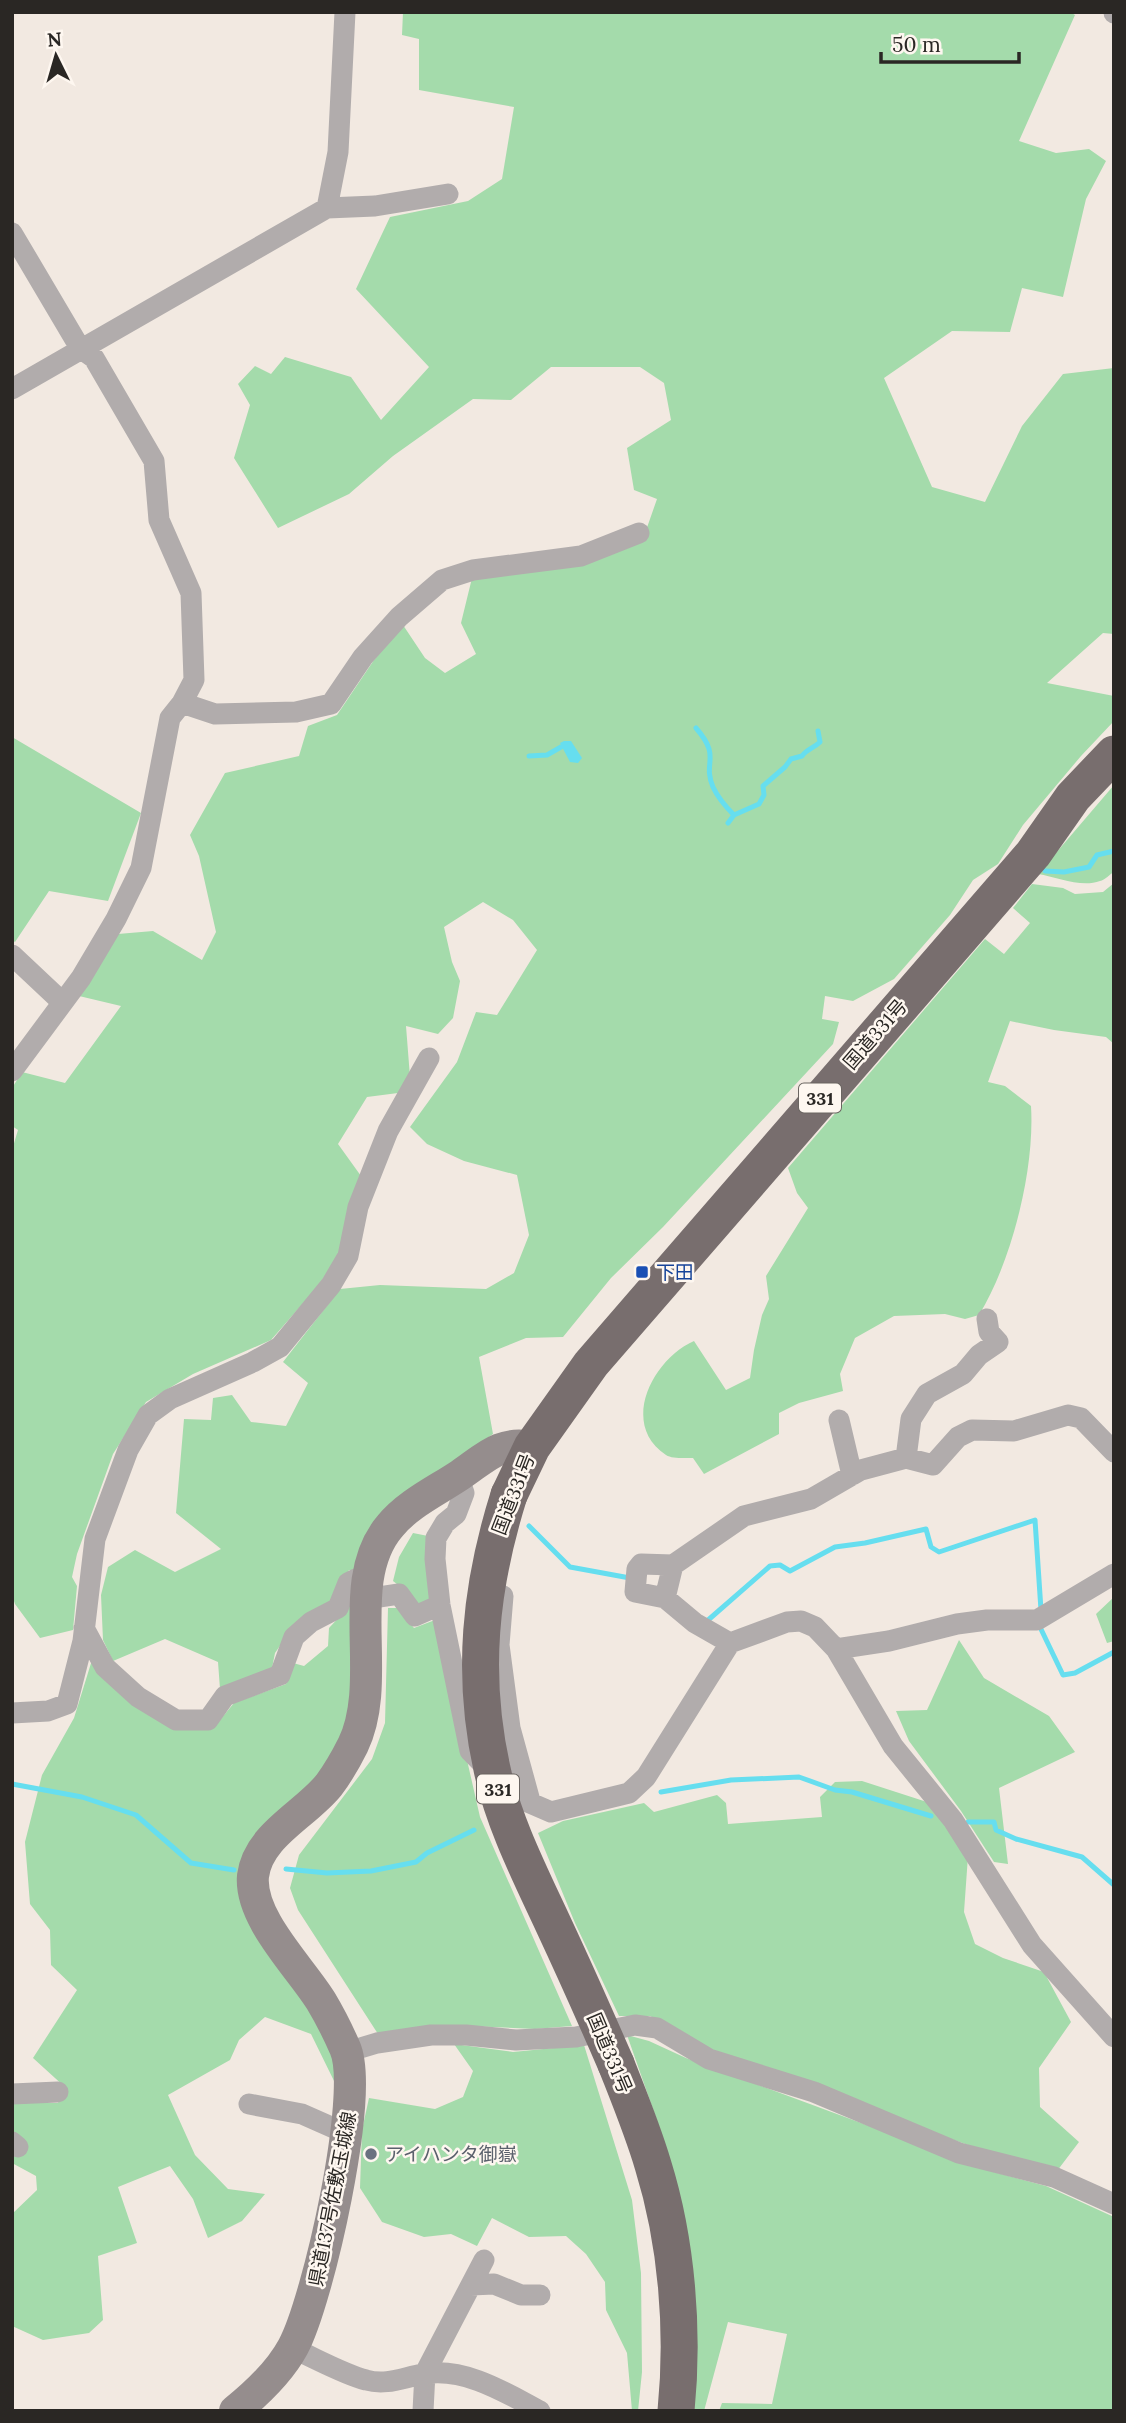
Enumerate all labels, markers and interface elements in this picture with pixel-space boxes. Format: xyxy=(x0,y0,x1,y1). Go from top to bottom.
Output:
north arrow xyxy=(21,21,91,91)
scale bar xyxy=(881,21,1019,65)
text: N xyxy=(46,26,63,52)
text: 50 m xyxy=(892,31,941,58)
street label: 国道331号 xyxy=(838,994,912,1074)
road number: 331 xyxy=(799,1084,841,1112)
place label: 下田 xyxy=(656,1260,694,1284)
marker: 下田 xyxy=(634,1264,650,1280)
street label: 国道331号 xyxy=(487,1450,539,1538)
road number: 331 xyxy=(477,1774,519,1804)
street label: 国道331号 xyxy=(582,2009,638,2097)
street label: 県道137号佐敷玉城線 xyxy=(303,2109,361,2289)
place label: アイハンタ御嶽 xyxy=(385,2142,517,2166)
marker: アイハンタ御嶽 xyxy=(363,2146,379,2162)

